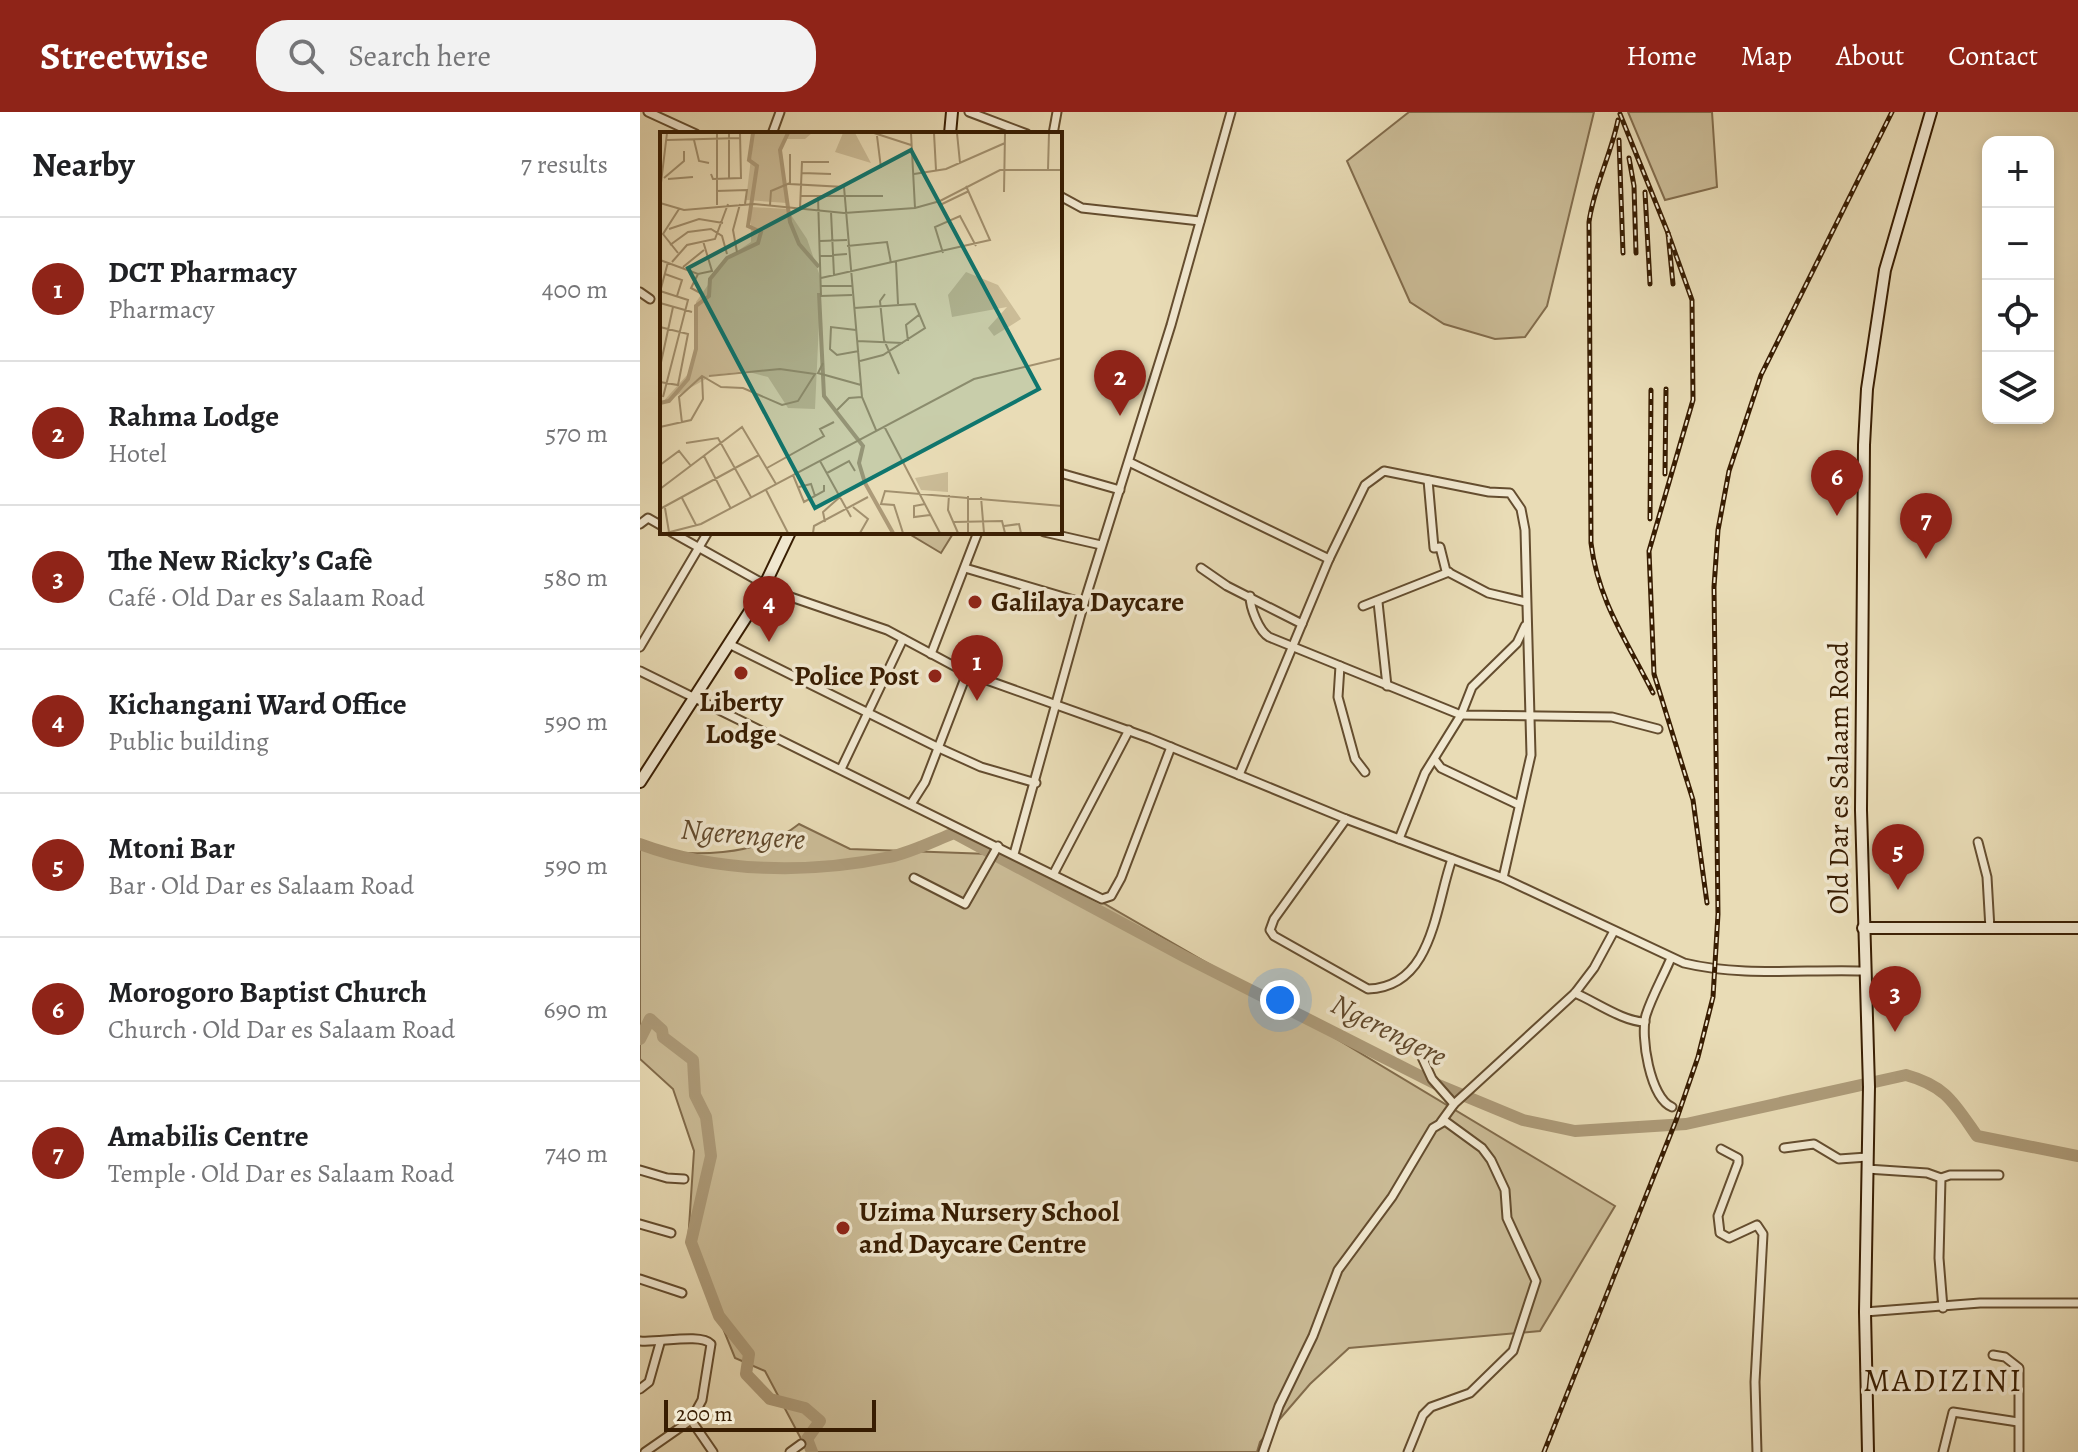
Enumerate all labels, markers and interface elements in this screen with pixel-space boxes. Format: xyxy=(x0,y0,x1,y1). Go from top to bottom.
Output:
search box xyxy=(256,20,816,92)
text: Streetwise xyxy=(40,30,208,82)
icon: search xyxy=(284,34,328,78)
text: Search here xyxy=(348,36,491,76)
text: Home xyxy=(1626,37,1697,75)
text: Map xyxy=(1741,37,1792,75)
text: About xyxy=(1836,37,1904,75)
text: Contact xyxy=(1948,37,2038,75)
inset map xyxy=(660,132,1062,534)
map controls xyxy=(1982,136,2054,424)
button: + xyxy=(1982,136,2054,208)
text: Nearby xyxy=(32,141,135,188)
text: 7 results xyxy=(521,147,608,182)
button: − xyxy=(1982,208,2054,280)
text: DCT Pharmacy xyxy=(108,252,296,292)
text: 1 xyxy=(53,272,63,307)
text: 400 m xyxy=(542,272,608,307)
button: locate xyxy=(1982,280,2054,352)
text: Pharmacy xyxy=(108,292,215,327)
pin: 2 xyxy=(1094,350,1146,416)
button: layers xyxy=(1982,352,2054,424)
text: Rahma Lodge xyxy=(108,396,279,436)
text: 2 xyxy=(52,416,64,451)
text: 570 m xyxy=(545,416,608,451)
text: Hotel xyxy=(108,436,167,471)
pin: 6 xyxy=(1811,450,1863,516)
pin: 7 xyxy=(1900,493,1952,559)
text: The New Ricky’s Cafè xyxy=(108,540,373,580)
text: 3 xyxy=(52,560,64,595)
text: 580 m xyxy=(544,560,608,595)
pin: 4 xyxy=(743,576,795,642)
text: Café · Old Dar es Salaam Road xyxy=(108,580,425,615)
place label: Galilaya Daycare xyxy=(991,583,1184,621)
marker: Galilaya Daycare xyxy=(966,593,984,611)
pin: 1 xyxy=(951,635,1003,701)
street label: Old Dar es Salaam Road xyxy=(1820,641,1858,914)
place label: Police Post xyxy=(794,657,919,695)
marker: Liberty Lodge xyxy=(732,664,750,682)
marker: Police Post xyxy=(926,667,944,685)
place label: Liberty Lodge xyxy=(699,683,784,753)
text: Kichangani Ward Office xyxy=(108,684,407,724)
text: 4 xyxy=(52,704,64,739)
text: 590 m xyxy=(544,704,608,739)
text: Public building xyxy=(108,724,269,759)
water label: Ngerengere xyxy=(679,809,807,859)
pin: 5 xyxy=(1872,824,1924,890)
text: Mtoni Bar xyxy=(108,828,235,868)
text: 5 xyxy=(52,848,64,883)
text: 590 m xyxy=(544,848,608,883)
text: Bar · Old Dar es Salaam Road xyxy=(108,868,414,903)
pin: 3 xyxy=(1869,966,1921,1032)
text: Morogoro Baptist Church xyxy=(108,972,427,1012)
your location xyxy=(1260,980,1300,1020)
water label: Ngerengere xyxy=(1324,984,1454,1076)
text: 6 xyxy=(52,992,64,1027)
text: 690 m xyxy=(544,992,608,1027)
text: Church · Old Dar es Salaam Road xyxy=(108,1012,455,1047)
text: Amabilis Centre xyxy=(108,1116,309,1156)
text: 7 xyxy=(52,1136,64,1171)
text: 740 m xyxy=(545,1136,608,1171)
text: Temple · Old Dar es Salaam Road xyxy=(108,1156,454,1191)
place label: Uzima Nursery School and Daycare Centre xyxy=(859,1193,1120,1263)
marker: Uzima Nursery School and Daycare Centre xyxy=(834,1219,852,1237)
district label: MADIZINI xyxy=(1863,1358,2023,1402)
scale bar xyxy=(664,1396,876,1432)
text: 200 m xyxy=(676,1399,733,1429)

